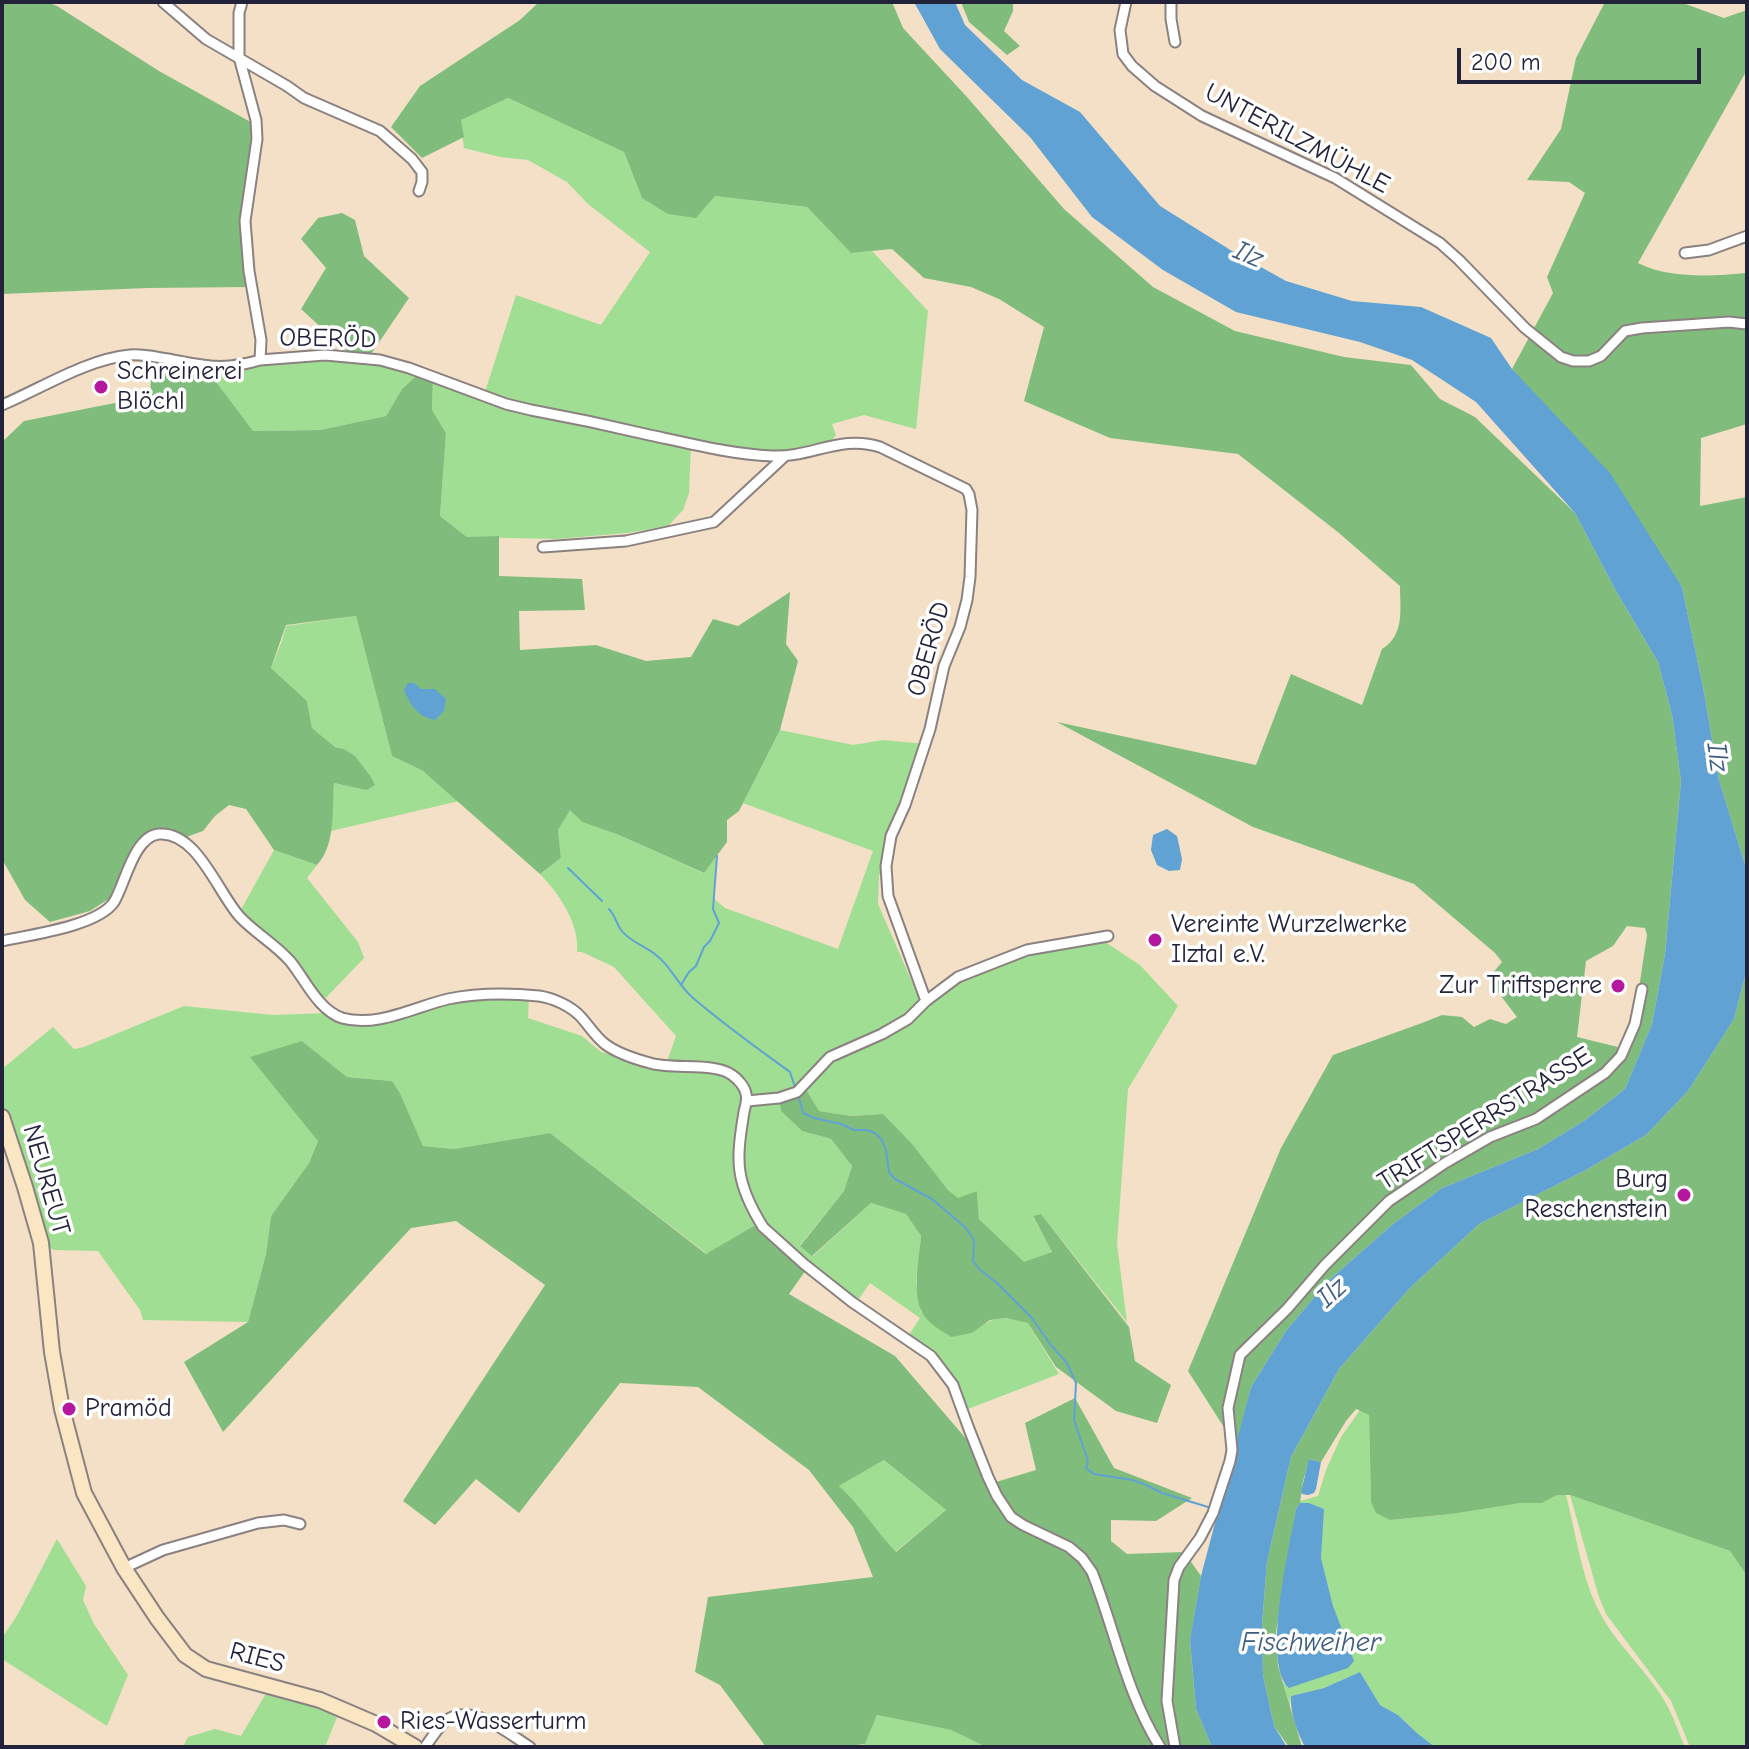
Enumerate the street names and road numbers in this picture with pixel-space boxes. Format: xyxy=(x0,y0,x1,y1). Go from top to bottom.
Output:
street label: UNTERILZMÜHLE xyxy=(1199,77,1395,201)
street label: OBERÖD xyxy=(279,323,377,355)
street label: OBERÖD xyxy=(901,598,957,700)
street label: TRIFTSPERRSTRASSE xyxy=(1372,1041,1598,1197)
street label: NEUREUT xyxy=(15,1121,77,1239)
street label: RIES xyxy=(226,1636,288,1680)

